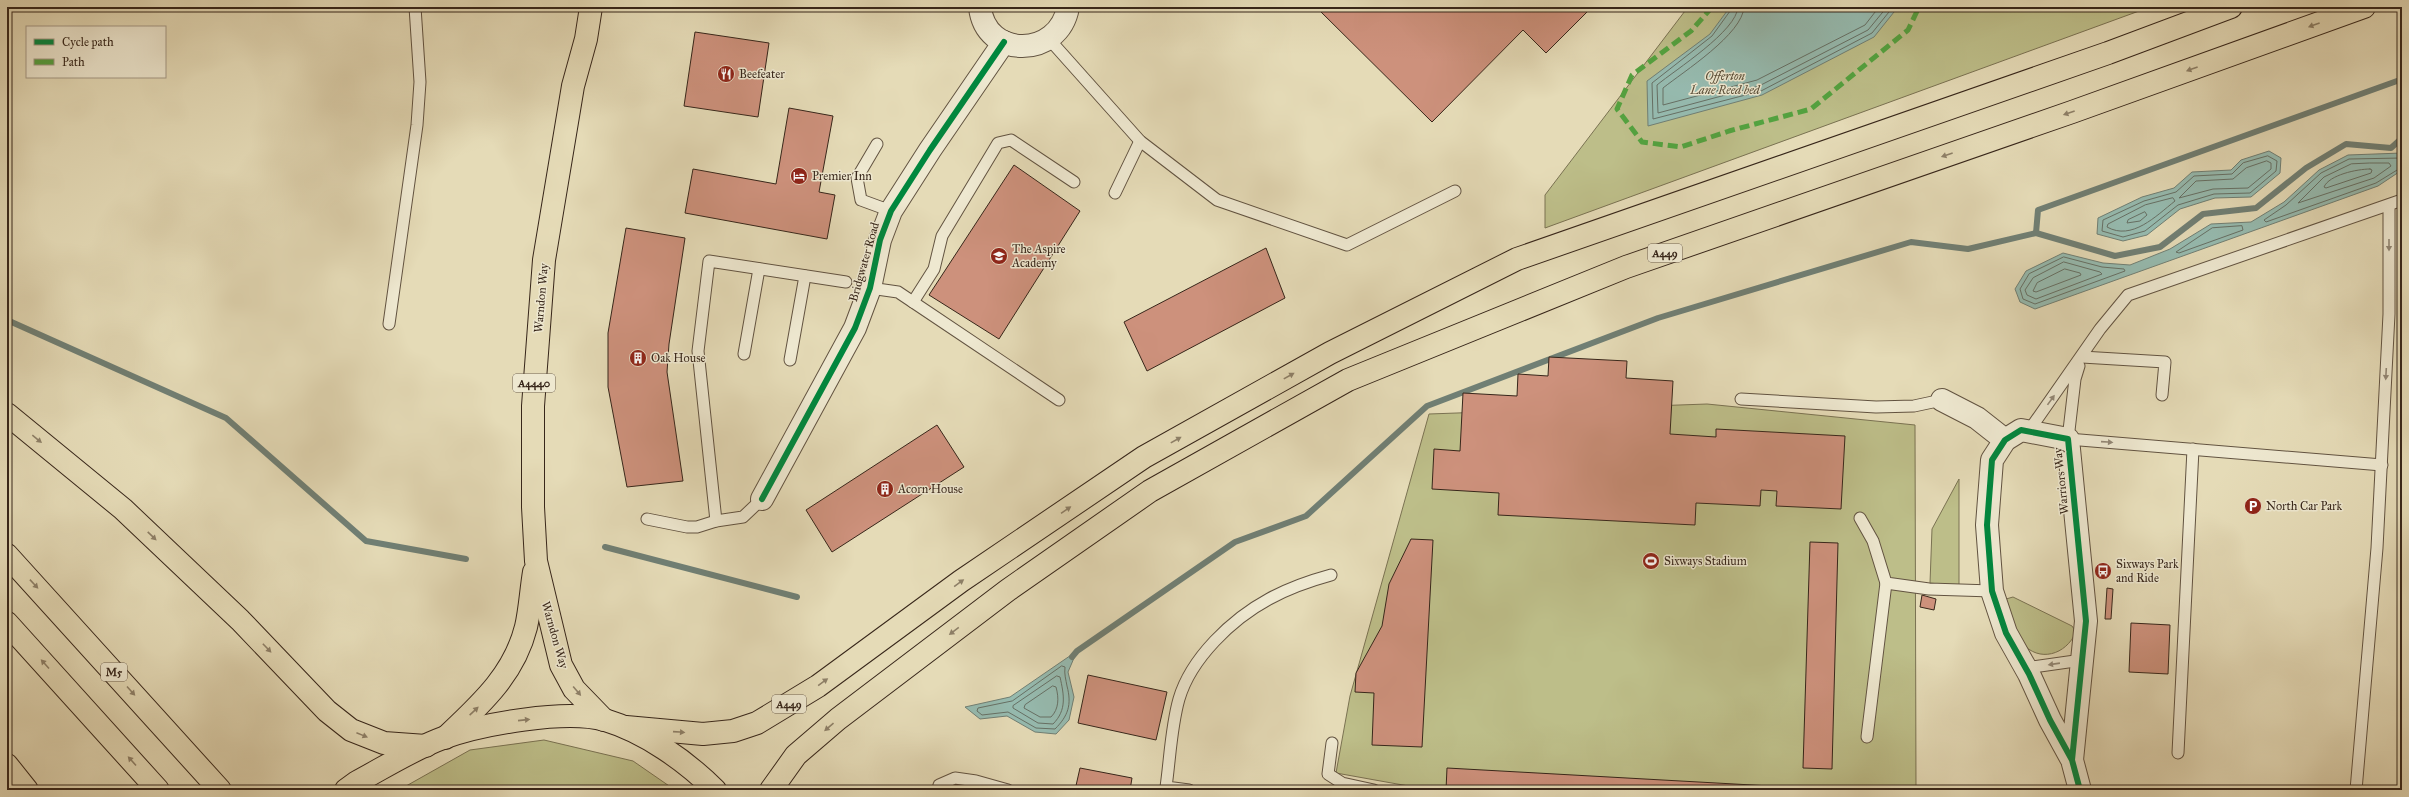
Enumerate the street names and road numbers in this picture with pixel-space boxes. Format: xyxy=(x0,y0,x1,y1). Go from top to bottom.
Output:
street label: Bridgwater Road xyxy=(846,221,883,304)
road number: A449 xyxy=(1648,244,1682,262)
street label: Warndon Way xyxy=(531,262,551,333)
road number: A4440 xyxy=(513,374,555,392)
street label: Warriors Way xyxy=(2050,447,2071,515)
street label: Warndon Way xyxy=(539,600,571,671)
road number: M5 xyxy=(101,663,127,681)
road number: A449 xyxy=(772,695,806,713)

